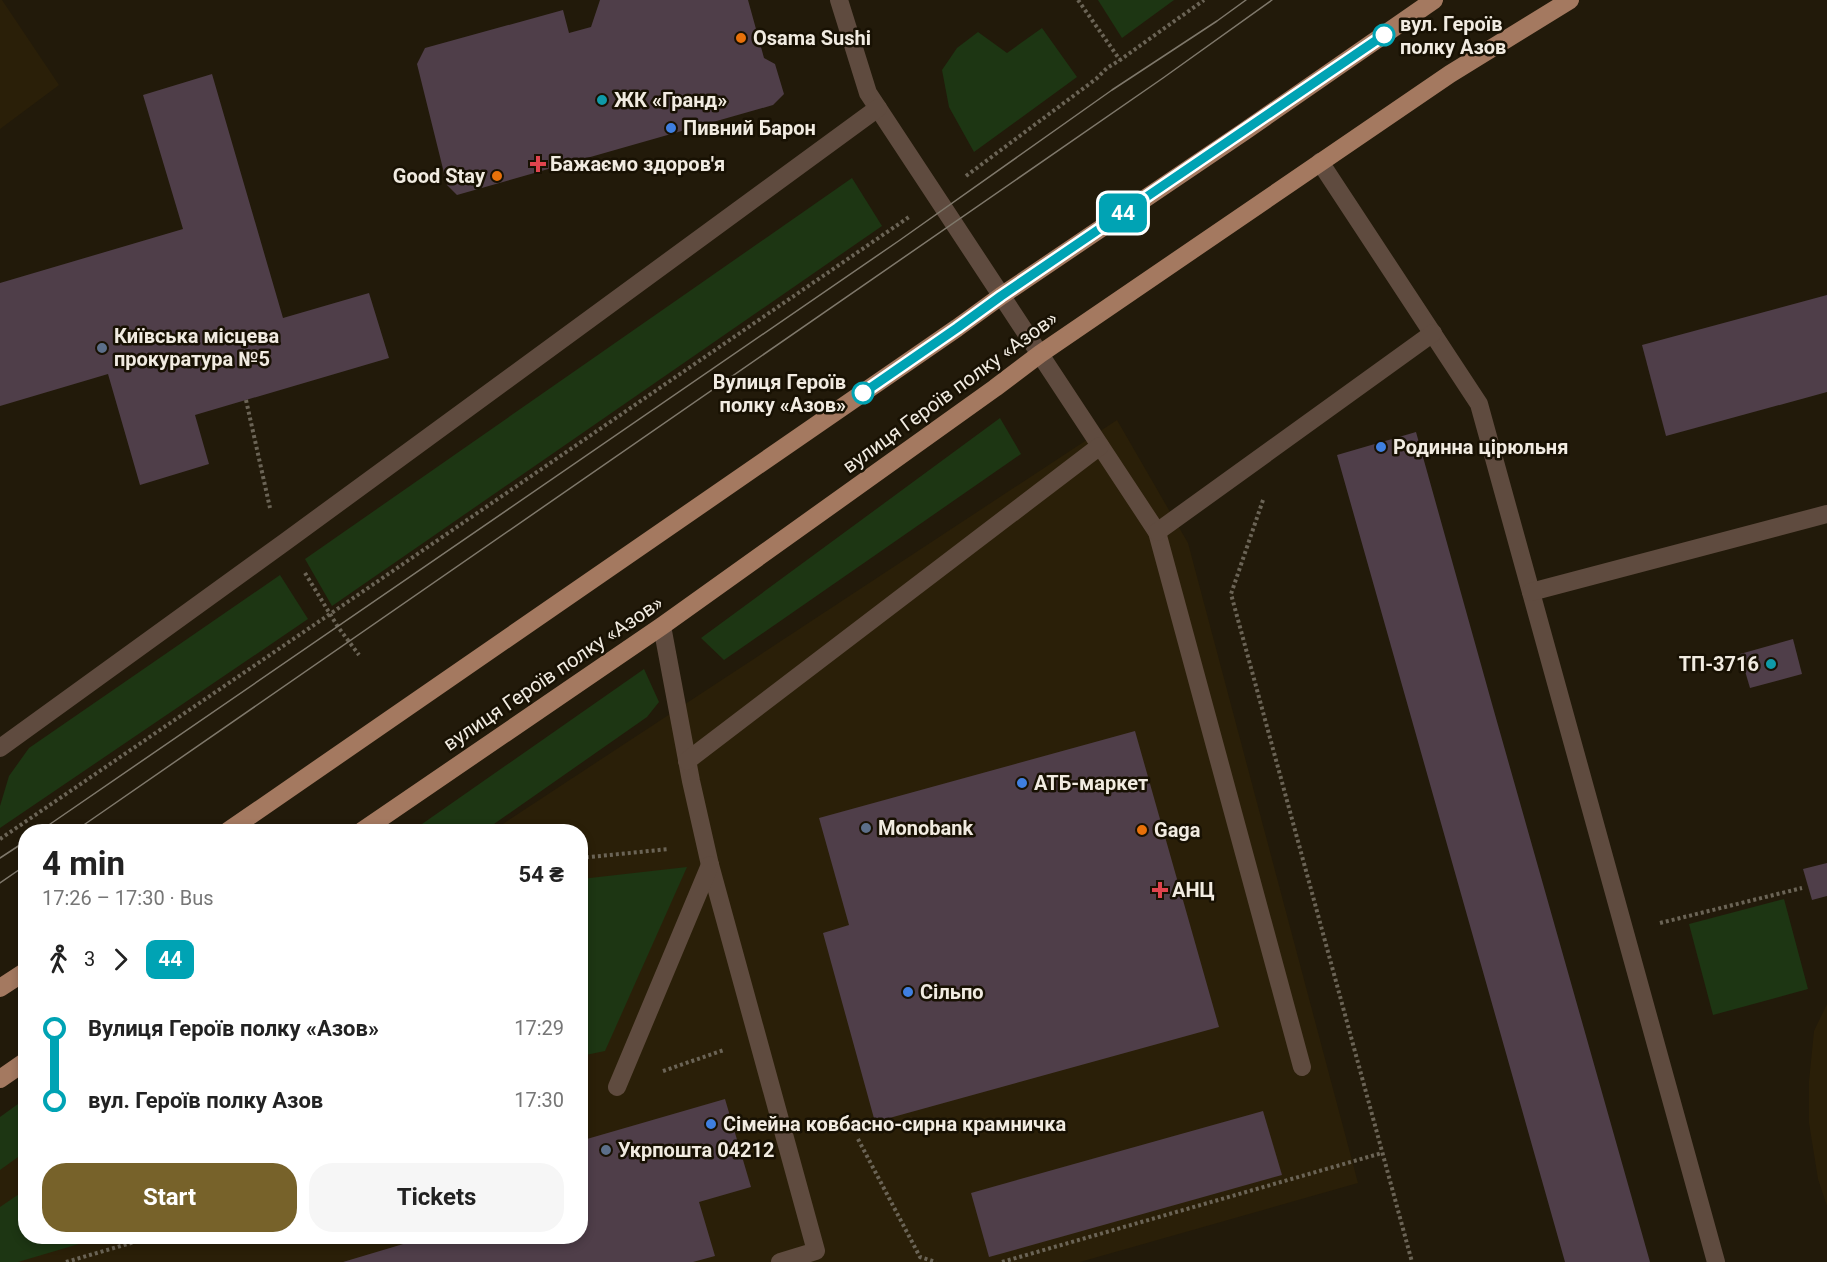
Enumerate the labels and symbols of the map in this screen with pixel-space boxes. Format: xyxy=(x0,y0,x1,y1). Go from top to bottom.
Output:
place label: вул. Героїв полку Азов xyxy=(1400,12,1506,59)
marker: вул. Героїв полку Азов xyxy=(1373,24,1395,46)
place label: Osama Sushi xyxy=(753,26,871,50)
marker: Osama Sushi xyxy=(734,31,748,45)
place label: ЖК «Гранд» xyxy=(614,88,727,112)
marker: ЖК «Гранд» xyxy=(595,93,609,107)
place label: Пивний Барон xyxy=(683,116,816,140)
marker: Пивний Барон xyxy=(664,121,678,135)
place label: Бажаємо здоров'я xyxy=(550,152,725,176)
marker: Бажаємо здоров'я xyxy=(531,157,545,171)
place label: Good Stay xyxy=(393,164,486,188)
marker: Good Stay xyxy=(490,169,504,183)
line badge: 44 xyxy=(1096,194,1150,232)
street label: вулиця Героїв полку «Азов» xyxy=(838,306,1062,478)
place label: Київська місцева прокуратура №5 xyxy=(114,324,280,371)
marker: Київська місцева прокуратура №5 xyxy=(95,341,109,355)
place label: Вулиця Героїв полку «Азов» xyxy=(713,370,846,417)
marker: Вулиця Героїв полку «Азов» xyxy=(852,382,874,404)
place label: Родинна цірюльня xyxy=(1393,435,1568,459)
marker: Родинна цірюльня xyxy=(1374,440,1388,454)
street label: вулиця Героїв полку «Азов» xyxy=(439,590,667,756)
place label: ТП-3716 xyxy=(1679,652,1759,676)
marker: ТП-3716 xyxy=(1764,657,1778,671)
place label: АТБ-маркет xyxy=(1034,771,1148,795)
marker: АТБ-маркет xyxy=(1015,776,1029,790)
place label: Monobank xyxy=(878,816,973,840)
place label: Gaga xyxy=(1154,818,1201,842)
marker: Monobank xyxy=(859,821,873,835)
marker: Gaga xyxy=(1135,823,1149,837)
place label: АНЦ xyxy=(1172,878,1215,902)
marker: АНЦ xyxy=(1153,883,1167,897)
place label: Сільпо xyxy=(920,980,984,1004)
marker: Сільпо xyxy=(901,985,915,999)
place label: Сімейна ковбасно-сирна крамничка xyxy=(723,1112,1066,1136)
marker: Сімейна ковбасно-сирна крамничка xyxy=(704,1117,718,1131)
place label: Укрпошта 04212 xyxy=(618,1138,775,1162)
marker: Укрпошта 04212 xyxy=(599,1143,613,1157)

